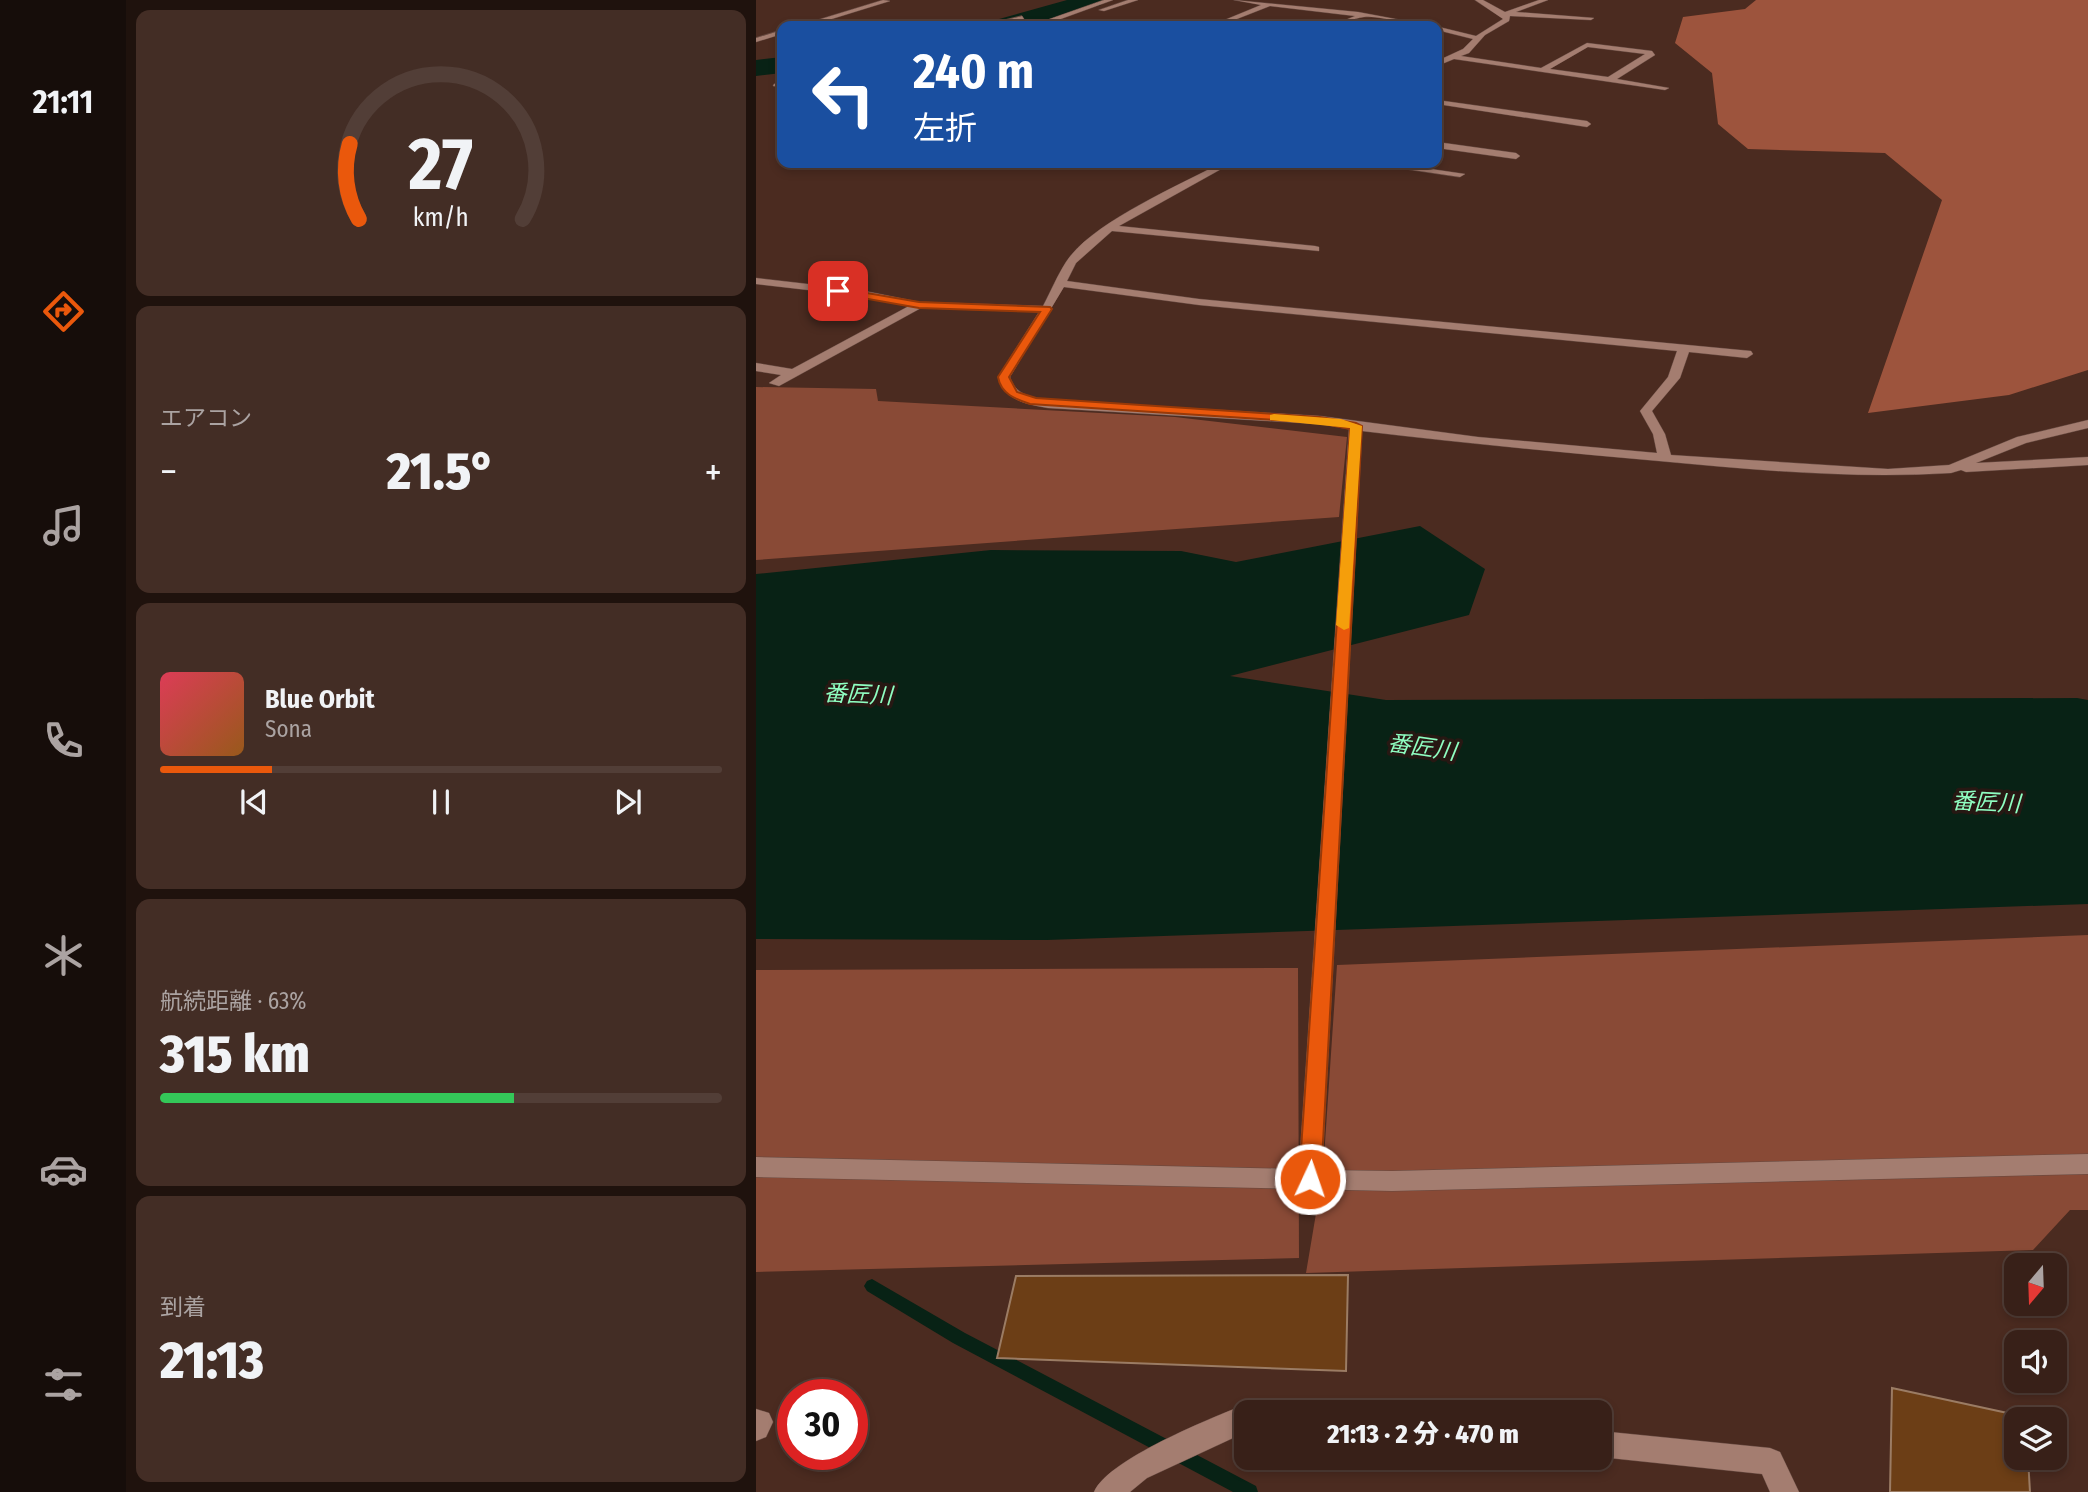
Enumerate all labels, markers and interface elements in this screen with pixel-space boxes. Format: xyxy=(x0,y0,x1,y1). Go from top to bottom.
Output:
text: 240 m xyxy=(913,42,1034,101)
icon: left xyxy=(798,49,889,140)
text: 21:11 xyxy=(33,83,93,121)
text: 左折 xyxy=(913,109,977,147)
text: 27 xyxy=(408,122,473,209)
text: km/h xyxy=(413,203,469,233)
pin xyxy=(808,261,868,321)
icon: arrive xyxy=(819,272,857,310)
icon: directions xyxy=(39,287,88,336)
text: エアコン xyxy=(160,404,252,432)
text: 21.5° xyxy=(387,440,495,503)
text: − xyxy=(160,449,177,495)
text: + xyxy=(705,449,722,495)
icon: music xyxy=(39,501,88,550)
water label: 番匠川 xyxy=(823,678,896,710)
text: Blue Orbit xyxy=(265,684,375,715)
text: Sona xyxy=(265,715,312,743)
icon: phone xyxy=(39,716,88,765)
water label: 番匠川 xyxy=(1386,728,1461,766)
icon: previous xyxy=(235,783,273,821)
icon: pause xyxy=(422,783,460,821)
icon: next xyxy=(609,783,647,821)
water label: 番匠川 xyxy=(1951,786,2024,818)
icon: climate xyxy=(39,931,88,980)
text: 航続距離 · 63% xyxy=(160,987,307,1015)
text: 315 km xyxy=(160,1023,310,1086)
position arrow xyxy=(1273,1142,1347,1216)
icon: car xyxy=(39,1145,88,1194)
north arrow xyxy=(2004,1253,2067,1316)
map controls xyxy=(2004,1253,2067,1470)
text: 到着 xyxy=(160,1293,206,1321)
text: 21:13 xyxy=(160,1329,264,1392)
button: sound xyxy=(2004,1330,2067,1393)
icon: filters xyxy=(39,1360,88,1409)
speed limit sign: 30 xyxy=(777,1379,868,1470)
button: layers xyxy=(2004,1407,2067,1470)
text: 21:13 · 2 分 · 470 m xyxy=(1327,1419,1519,1450)

